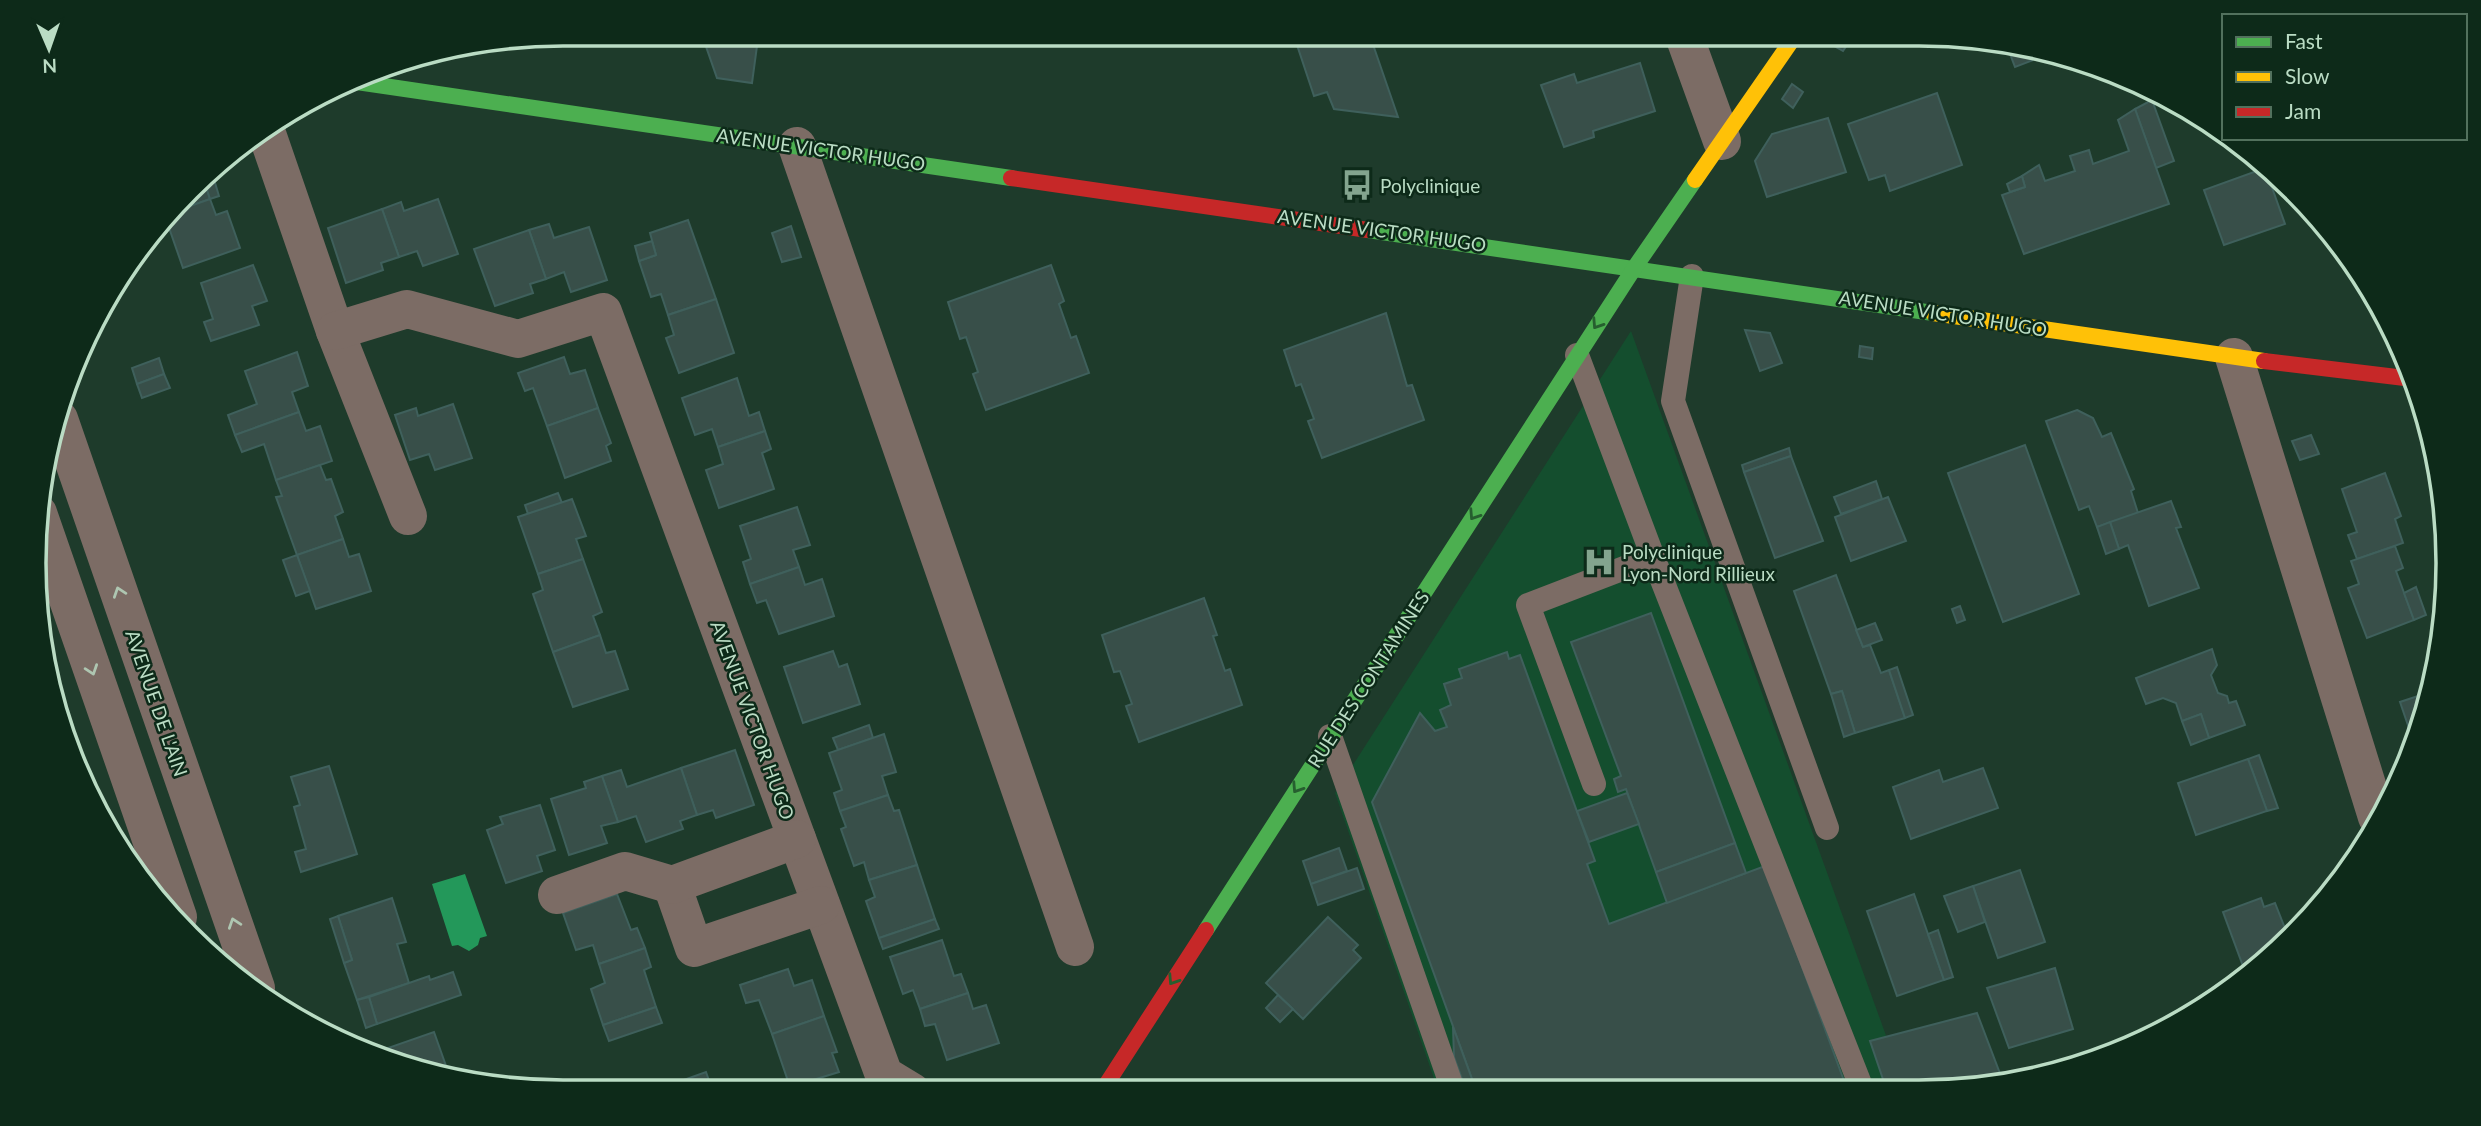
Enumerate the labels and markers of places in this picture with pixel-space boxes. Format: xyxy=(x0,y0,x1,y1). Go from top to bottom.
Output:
bus stop icon: Polyclinique xyxy=(1340,168,1374,202)
place label: Polyclinique xyxy=(1380,174,1480,197)
place label: Polyclinique Lyon-Nord Rillieux xyxy=(1622,540,1775,585)
hospital icon: Polyclinique Lyon-Nord Rillieux xyxy=(1582,545,1616,579)

